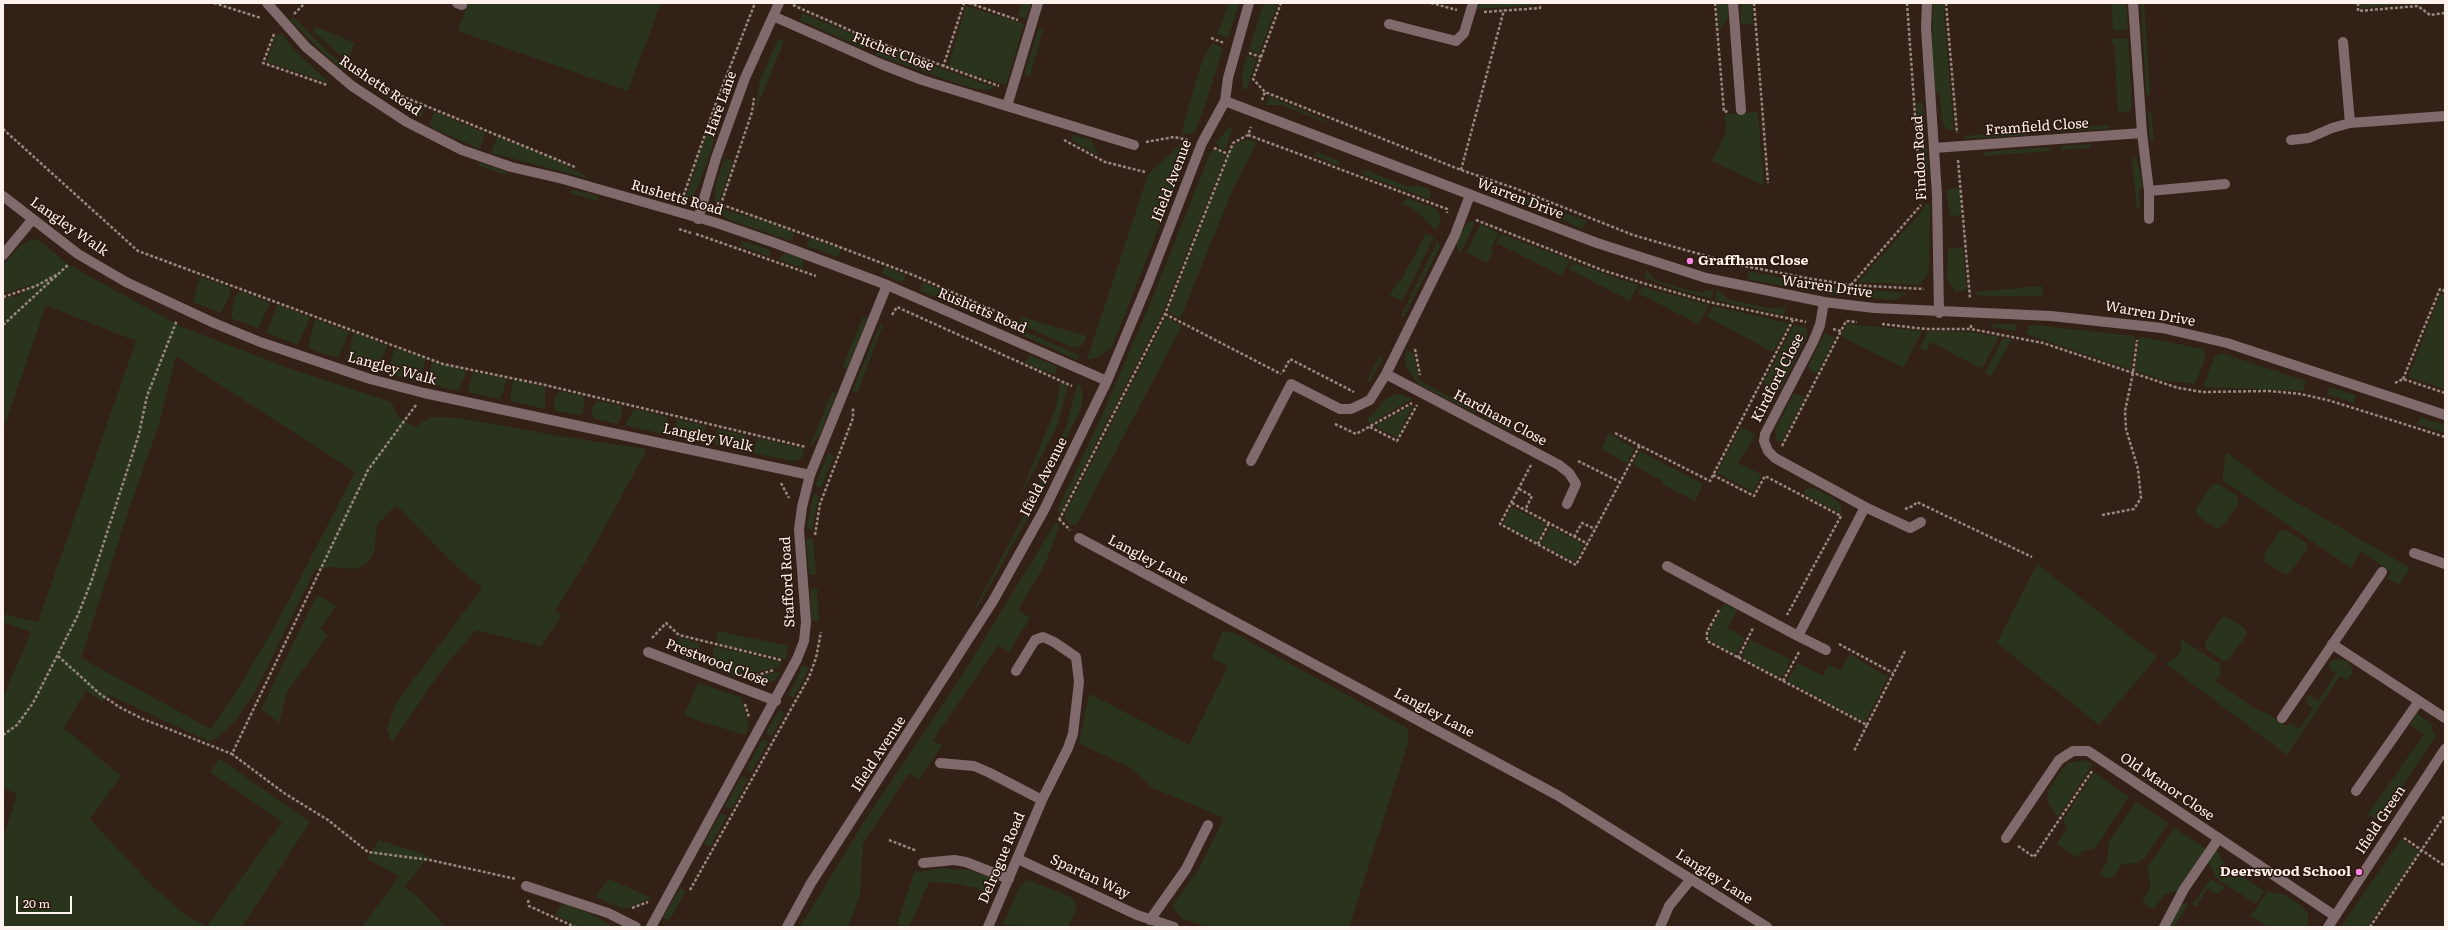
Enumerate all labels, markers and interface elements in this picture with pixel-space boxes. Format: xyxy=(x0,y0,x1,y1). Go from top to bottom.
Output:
street label: Fitchet Close xyxy=(850,29,936,75)
street label: Rushetts Road xyxy=(336,52,424,120)
street label: Hare Lane xyxy=(701,69,741,139)
street label: Findon Road xyxy=(1909,115,1931,201)
street label: Framfield Close xyxy=(1985,115,2089,139)
street label: Ifield Avenue xyxy=(1149,137,1195,225)
street label: Warren Drive xyxy=(1474,175,1566,223)
street label: Rushetts Road xyxy=(629,177,725,219)
street label: Langley Walk xyxy=(27,194,111,260)
place label: Graffham Close xyxy=(1698,253,1808,269)
marker: Graffham Close xyxy=(1685,256,1695,266)
street label: Warren Drive xyxy=(1780,272,1874,302)
street label: Rushetts Road xyxy=(935,285,1029,337)
street label: Warren Drive xyxy=(2103,298,2197,330)
street label: Kirdford Close xyxy=(1748,331,1808,425)
street label: Langley Walk xyxy=(346,349,438,389)
street label: Hardham Close xyxy=(1451,386,1549,450)
street label: Langley Walk xyxy=(661,420,755,456)
street label: Ifield Avenue xyxy=(1017,434,1071,520)
street label: Langley Lane xyxy=(1105,532,1191,588)
street label: Stafford Road xyxy=(777,536,799,628)
street label: Prestwood Close xyxy=(663,636,771,690)
street label: Langley Lane xyxy=(1391,685,1477,741)
street label: Ifield Avenue xyxy=(848,713,910,795)
street label: Old Manor Close xyxy=(2117,749,2217,825)
street label: Ifield Green xyxy=(2353,783,2409,857)
street label: Delrogue Road xyxy=(975,810,1029,906)
street label: Langley Lane xyxy=(1672,846,1756,908)
street label: Spartan Way xyxy=(1048,851,1132,903)
place label: Deerswood School xyxy=(2220,864,2351,880)
marker: Deerswood School xyxy=(2354,867,2364,877)
scale bar xyxy=(18,888,74,914)
text: 20 m xyxy=(23,894,50,912)

